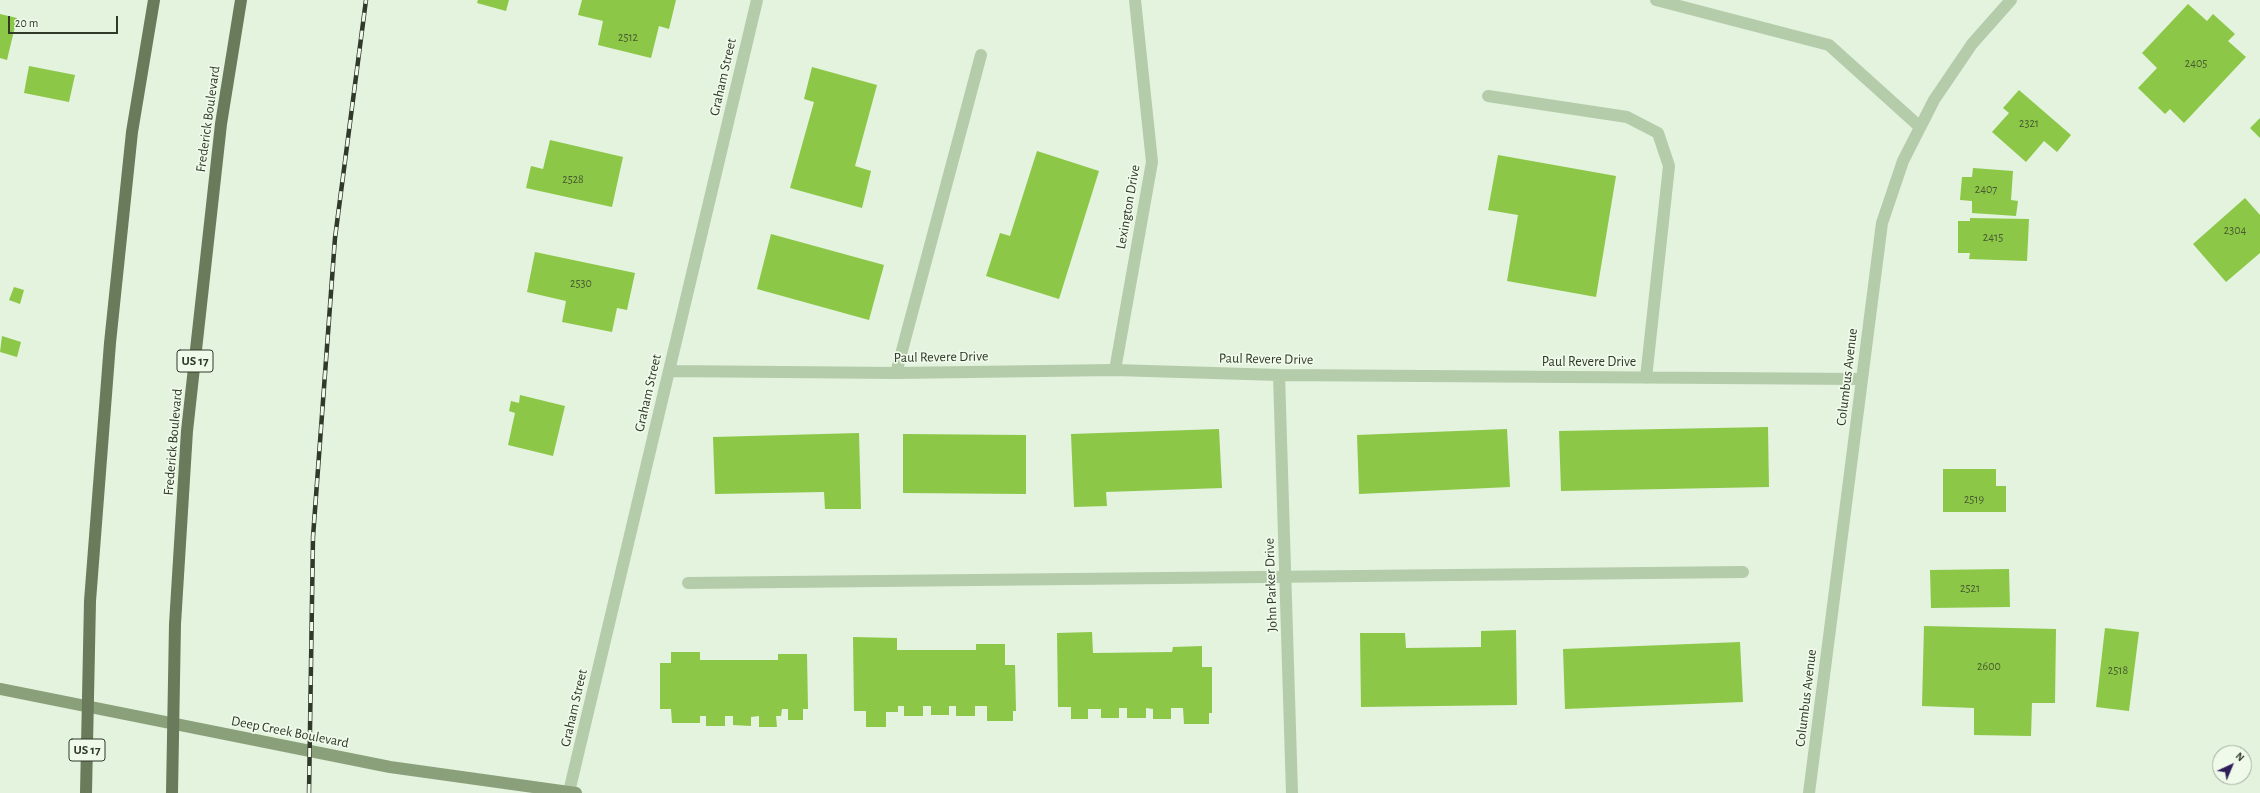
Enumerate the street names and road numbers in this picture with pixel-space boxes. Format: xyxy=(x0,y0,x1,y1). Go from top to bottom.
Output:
street label: Graham Street xyxy=(706,37,740,117)
street label: Frederick Boulevard xyxy=(192,65,224,173)
street label: Lexington Drive xyxy=(1112,164,1144,250)
street label: Columbus Avenue xyxy=(1833,327,1861,427)
street label: Paul Revere Drive xyxy=(894,348,988,366)
road number: US 17 xyxy=(177,350,213,372)
street label: Paul Revere Drive xyxy=(1219,350,1313,368)
street label: Graham Street xyxy=(631,353,665,433)
street label: Paul Revere Drive xyxy=(1542,354,1636,370)
street label: Frederick Boulevard xyxy=(160,388,186,496)
street label: John Parker Drive xyxy=(1261,538,1281,632)
street label: Columbus Avenue xyxy=(1792,648,1820,748)
street label: Graham Street xyxy=(557,668,591,748)
street label: Deep Creek Boulevard xyxy=(230,712,350,752)
road number: US 17 xyxy=(69,739,105,761)

